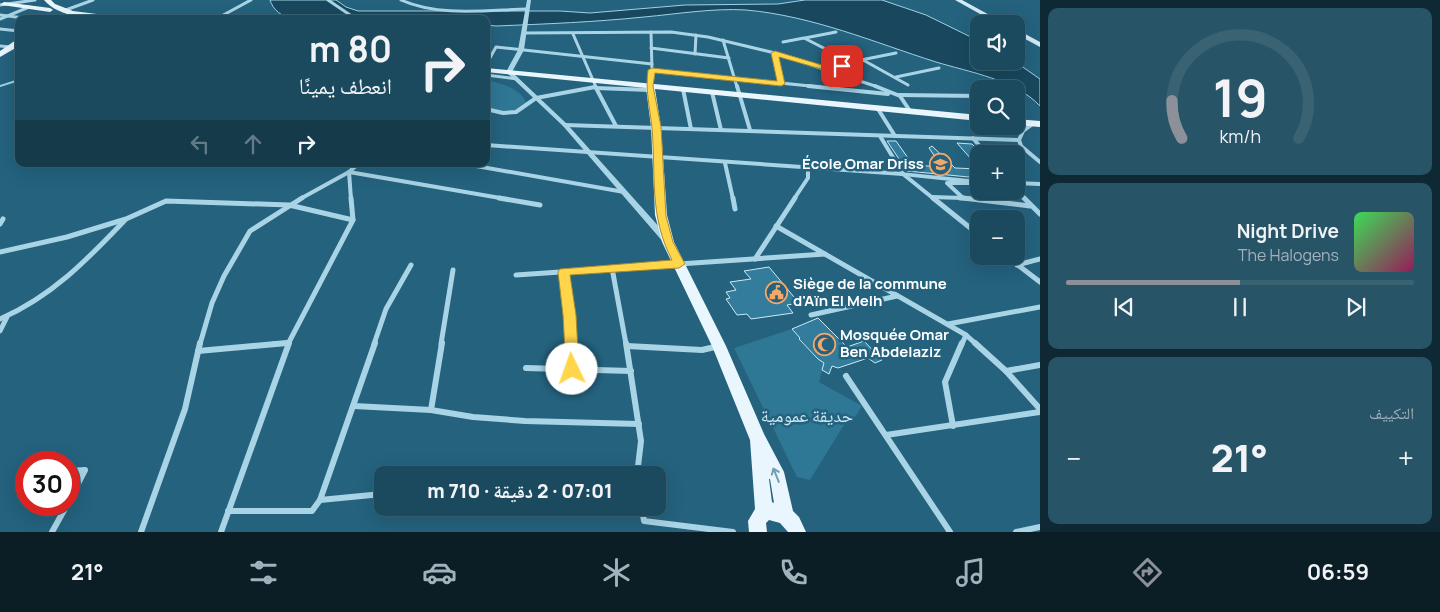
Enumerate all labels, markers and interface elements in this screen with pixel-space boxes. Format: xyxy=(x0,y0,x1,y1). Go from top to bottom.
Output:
map controls xyxy=(970,15,1025,265)
button: sound xyxy=(970,15,1025,70)
text: 80 m xyxy=(309,25,392,73)
icon: right xyxy=(410,35,475,100)
pin xyxy=(821,45,863,87)
icon: arrive xyxy=(828,52,856,80)
text: 19 xyxy=(1212,62,1268,133)
text: انعطف يمينًا xyxy=(299,71,392,101)
button: search xyxy=(970,80,1025,135)
text: km/h xyxy=(1219,124,1261,148)
icon: left xyxy=(186,130,214,158)
icon: ahead xyxy=(239,130,267,158)
icon: right xyxy=(292,130,320,158)
button: + xyxy=(970,145,1025,200)
school or university icon: École Omar Driss xyxy=(928,152,952,176)
place label: École Omar Driss xyxy=(802,153,924,174)
button: − xyxy=(970,210,1025,265)
text: Night Drive xyxy=(1237,218,1339,244)
text: The Halogens xyxy=(1238,244,1339,266)
place label: Siège de la commune d'Aïn El Melh xyxy=(793,273,947,311)
public building icon: Siège de la commune d'Aïn El Melh xyxy=(765,281,789,305)
icon: previous xyxy=(1110,293,1138,321)
icon: pause xyxy=(1226,293,1254,321)
icon: next xyxy=(1342,293,1370,321)
place label: Mosquée Omar Ben Abdelaziz xyxy=(840,324,949,362)
mosque icon: Mosquée Omar Ben Abdelaziz xyxy=(812,332,836,356)
position arrow xyxy=(545,342,597,394)
text: التكييف xyxy=(1369,402,1414,424)
park label: حديقة عمومية xyxy=(761,403,853,427)
text: 21° xyxy=(1211,431,1268,483)
text: − xyxy=(1066,439,1081,477)
text: + xyxy=(1398,439,1414,477)
speed limit sign: 30 xyxy=(15,451,80,516)
one-way arrow xyxy=(770,468,780,483)
text: 07:01 · 2 دقيقة · 710 m xyxy=(427,478,613,504)
icon: filters xyxy=(246,555,281,590)
icon: car xyxy=(422,555,457,590)
icon: climate xyxy=(599,555,634,590)
icon: phone xyxy=(776,555,811,590)
icon: music xyxy=(953,555,988,590)
icon: directions xyxy=(1130,555,1165,590)
text: 21° xyxy=(71,557,104,587)
text: 06:59 xyxy=(1307,557,1369,587)

